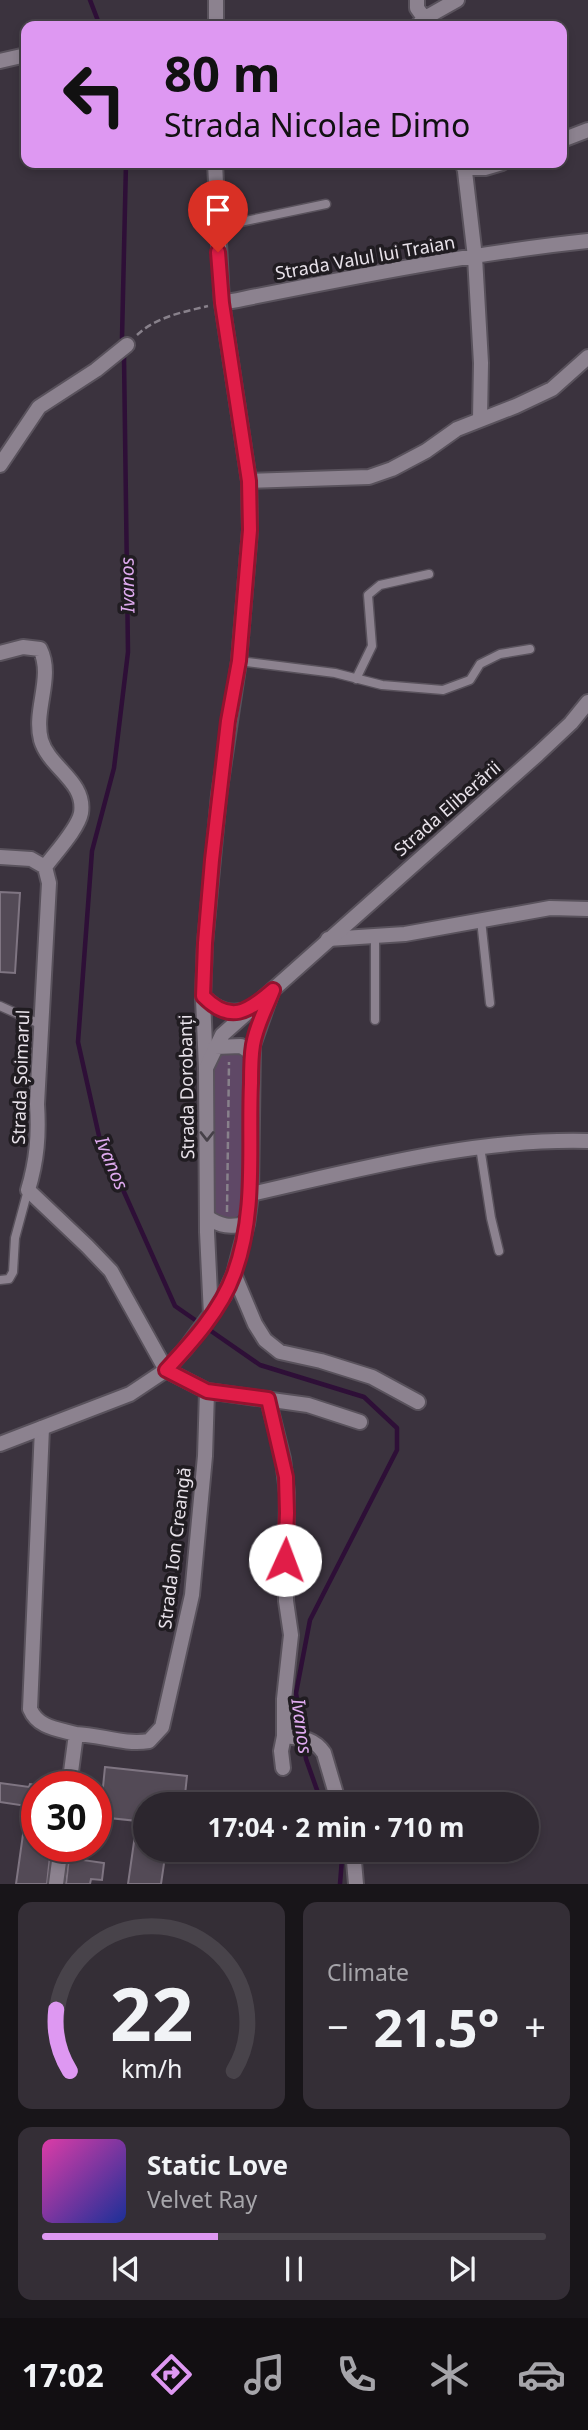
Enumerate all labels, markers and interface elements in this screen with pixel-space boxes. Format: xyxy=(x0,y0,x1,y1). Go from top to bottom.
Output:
text: 80 m xyxy=(164,40,281,106)
icon: left xyxy=(49,49,140,140)
text: Strada Nicolae Dimo xyxy=(164,103,470,146)
pin xyxy=(188,180,248,252)
icon: arrive xyxy=(199,191,237,229)
street label: Strada Valul lui Traian xyxy=(273,229,457,285)
water label: Ivanos xyxy=(114,557,141,614)
street label: Strada Eliberării xyxy=(389,755,505,861)
street label: Strada Șoimarul xyxy=(6,1009,34,1145)
street label: Strada Dorobanți xyxy=(173,1014,199,1160)
water label: Ivanos xyxy=(89,1131,135,1194)
one-way arrow xyxy=(199,1131,214,1142)
street label: Strada Ion Creangă xyxy=(152,1466,196,1630)
position arrow xyxy=(248,1523,322,1597)
water label: Ivanos xyxy=(285,1696,319,1755)
speed limit sign: 30 xyxy=(21,1771,112,1862)
text: 17:04 · 2 min · 710 m xyxy=(208,1809,464,1845)
text: Climate xyxy=(327,1956,409,1988)
text: 22 xyxy=(110,1964,193,2063)
text: 21.5° xyxy=(374,1991,499,2062)
text: − xyxy=(327,2000,349,2052)
text: + xyxy=(524,2000,546,2052)
text: km/h xyxy=(121,2051,182,2085)
text: Static Love xyxy=(147,2147,288,2183)
text: Velvet Ray xyxy=(147,2183,257,2215)
icon: previous xyxy=(107,2250,145,2288)
icon: pause xyxy=(275,2250,313,2288)
icon: next xyxy=(443,2250,481,2288)
icon: directions xyxy=(147,2350,196,2399)
icon: music xyxy=(240,2350,289,2399)
icon: phone xyxy=(332,2350,381,2399)
icon: climate xyxy=(425,2350,474,2399)
icon: car xyxy=(517,2350,566,2399)
text: 17:02 xyxy=(22,2353,104,2396)

